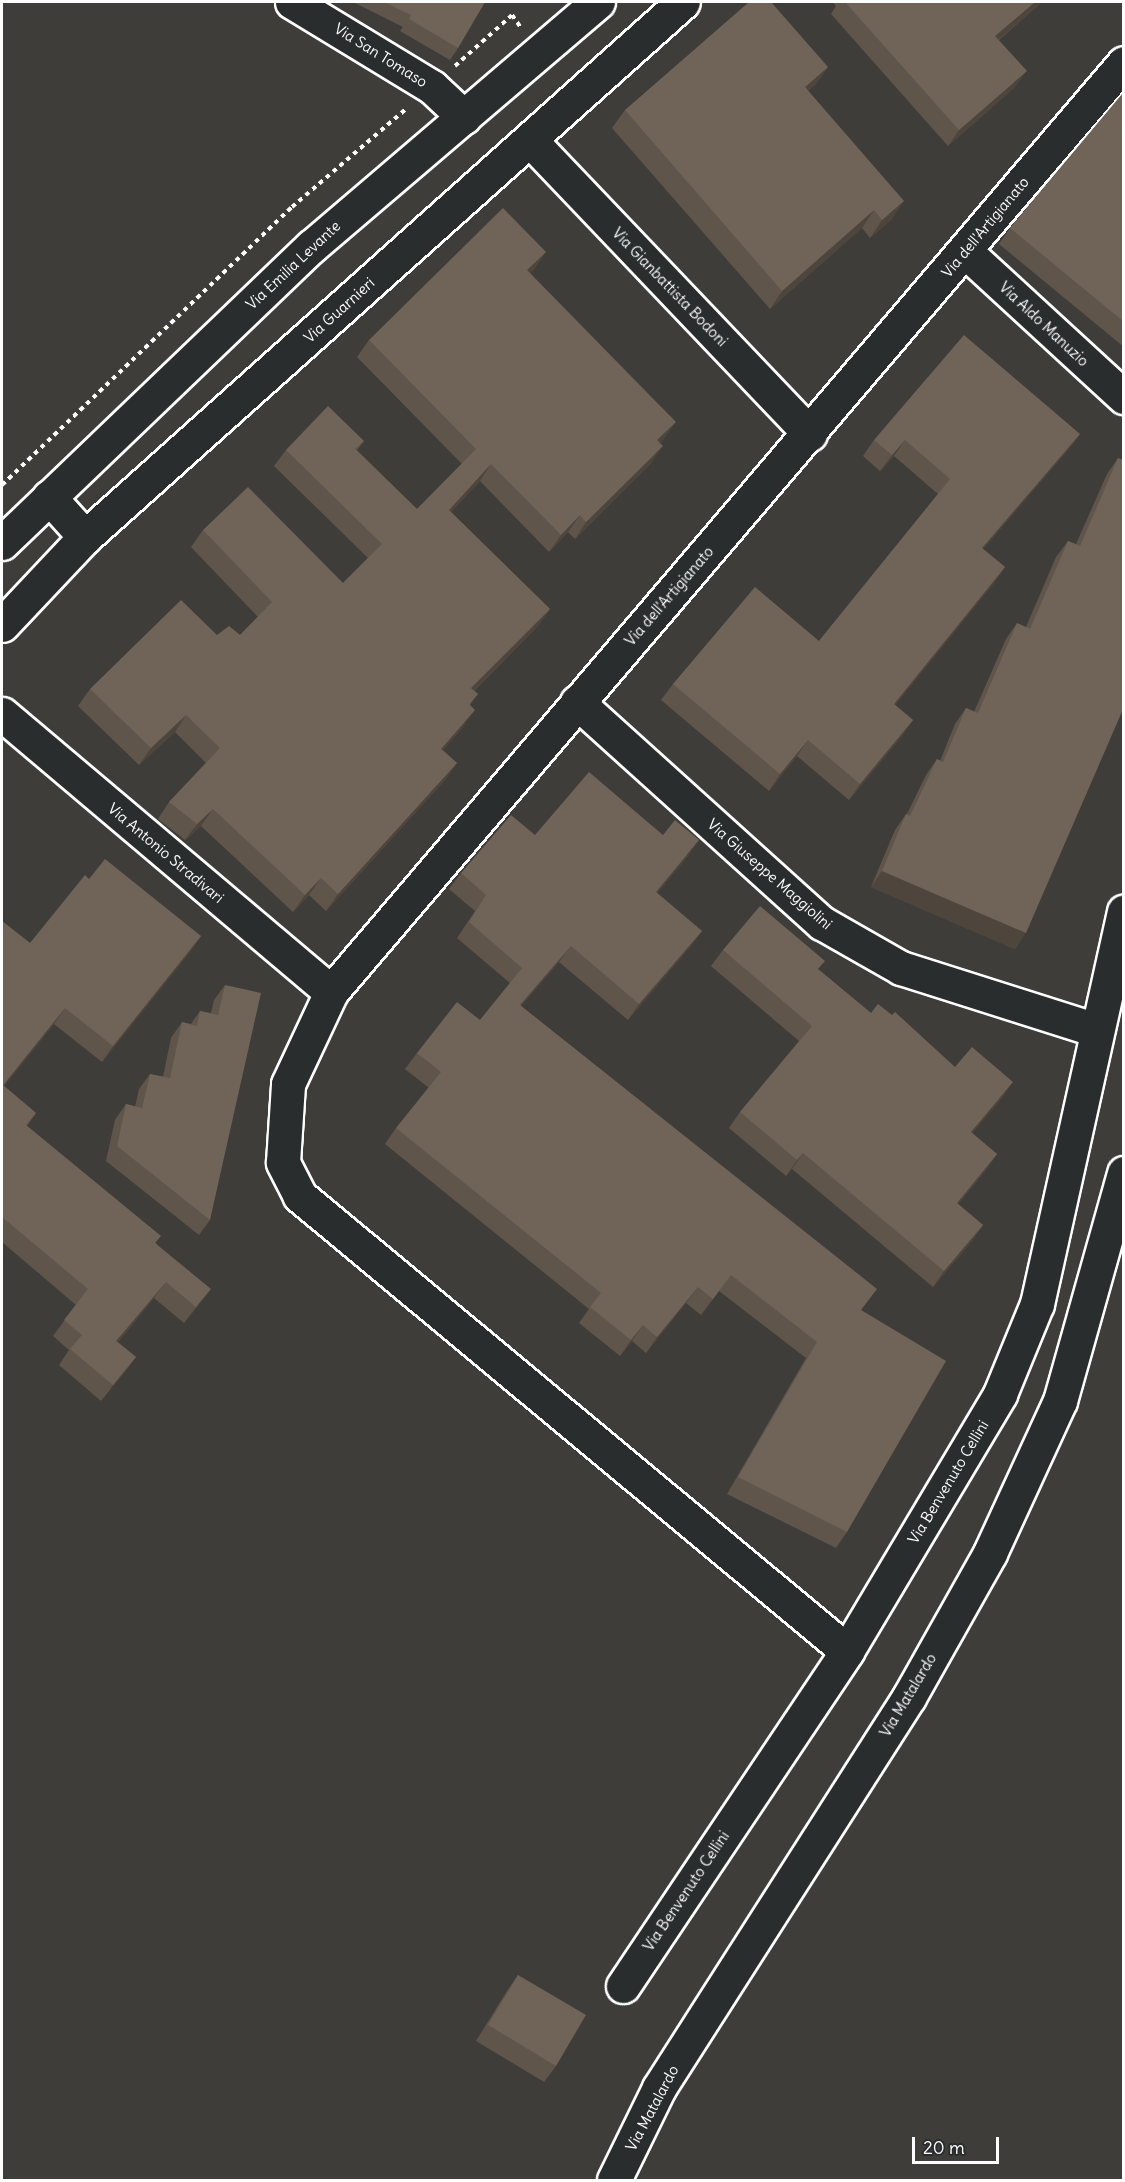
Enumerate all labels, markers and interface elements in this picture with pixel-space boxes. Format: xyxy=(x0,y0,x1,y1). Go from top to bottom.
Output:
street label: Via San Tomaso xyxy=(331,19,431,91)
street label: Via dell'Artigianato xyxy=(938,173,1032,281)
street label: Via Emilia Levante xyxy=(242,217,344,313)
street label: Via Gianbattista Bodoni xyxy=(609,224,731,350)
street label: Via Guarnieri xyxy=(300,274,378,346)
street label: Via Aldo Manuzio xyxy=(996,278,1092,370)
street label: Via dell'Artigianato xyxy=(621,543,717,649)
street label: Via Antonio Stradivari xyxy=(104,799,228,907)
street label: Via Giuseppe Maggiolini xyxy=(704,815,836,933)
street label: Via Benvenuto Cellini xyxy=(904,1417,992,1547)
street label: Via Matalardo xyxy=(876,1650,940,1740)
street label: Via Benvenuto Cellini xyxy=(639,1828,733,1954)
street label: Via Matalardo xyxy=(622,2062,682,2154)
scale bar xyxy=(915,2125,1002,2163)
text: 20 m xyxy=(923,2136,965,2159)

